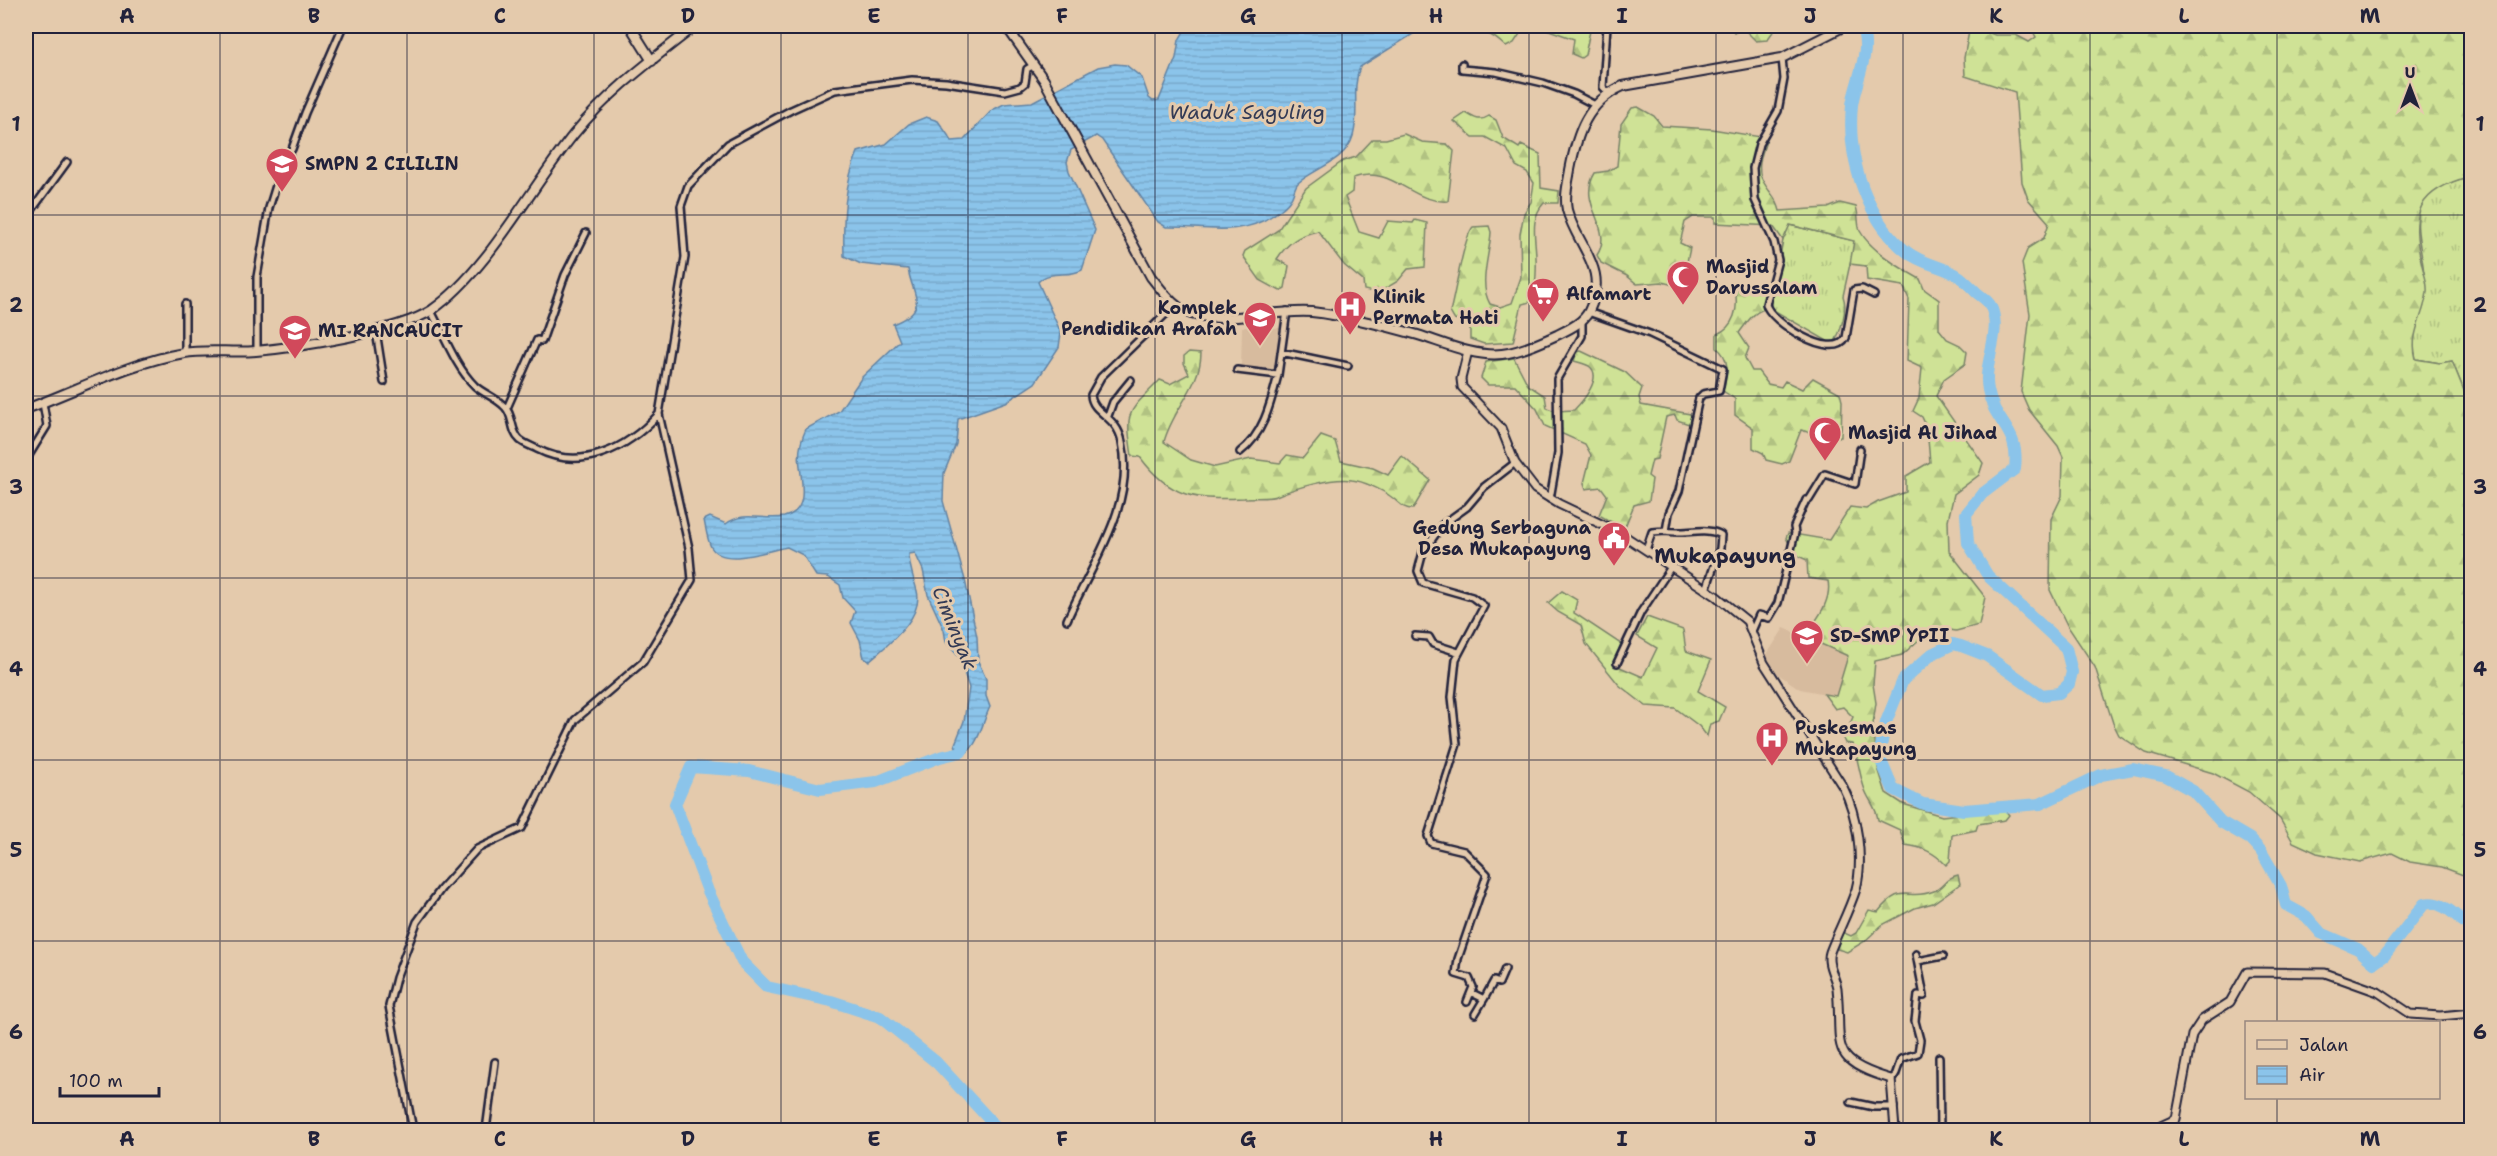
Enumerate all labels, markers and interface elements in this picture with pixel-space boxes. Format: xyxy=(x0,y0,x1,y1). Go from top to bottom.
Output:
text: A xyxy=(119,3,135,29)
text: B xyxy=(308,3,320,29)
text: C xyxy=(494,3,506,29)
text: D xyxy=(681,3,695,29)
text: E xyxy=(867,3,881,29)
text: F xyxy=(1056,3,1068,29)
text: G xyxy=(1240,3,1256,29)
text: H xyxy=(1429,3,1443,29)
text: I xyxy=(1616,3,1628,29)
text: J xyxy=(1804,3,1817,29)
text: K xyxy=(1989,3,2003,29)
text: L xyxy=(2179,3,2190,29)
text: M xyxy=(2360,3,2381,29)
north arrow xyxy=(2380,57,2440,117)
text: U xyxy=(2405,62,2416,83)
water label: Waduk Saguling xyxy=(1169,99,1325,125)
text: 1 xyxy=(11,111,21,137)
text: 1 xyxy=(2475,111,2485,137)
school or university icon: SMPN 2 CILILIN xyxy=(264,146,300,193)
place label: SMPN 2 CILILIN xyxy=(305,152,459,176)
place label: Masjid Darussalam xyxy=(1706,255,1818,300)
mosque icon: Masjid Darussalam xyxy=(1665,259,1701,306)
supermarket icon: Alfamart xyxy=(1525,276,1561,323)
place label: Alfamart xyxy=(1566,282,1652,306)
place label: Klinik Permata Hati xyxy=(1373,285,1499,330)
hospital icon: Klinik Permata Hati xyxy=(1332,289,1368,336)
text: 2 xyxy=(9,292,23,318)
text: 2 xyxy=(2473,292,2487,318)
place label: Komplek Pendidikan Arafah xyxy=(1061,296,1237,341)
school or university icon: Komplek Pendidikan Arafah xyxy=(1242,300,1278,347)
school or university icon: MI RANCAUCIT xyxy=(277,313,313,360)
place label: MI RANCAUCIT xyxy=(318,319,463,343)
mosque icon: Masjid Al Jihad xyxy=(1807,415,1843,462)
place label: Masjid Al Jihad xyxy=(1848,421,1997,445)
text: 3 xyxy=(9,474,23,500)
text: 3 xyxy=(2473,474,2487,500)
place label: Gedung Serbaguna Desa Mukapayung xyxy=(1412,516,1592,561)
public building icon: Gedung Serbaguna Desa Mukapayung xyxy=(1596,520,1632,567)
district label: Mukapayung xyxy=(1654,542,1796,570)
water label: Ciminyak xyxy=(926,582,984,674)
school or university icon: SD-SMP YPII xyxy=(1789,618,1825,665)
place label: SD-SMP YPII xyxy=(1830,624,1949,648)
text: 4 xyxy=(9,656,23,682)
text: 4 xyxy=(2473,656,2487,682)
place label: Puskesmas Mukapayung xyxy=(1795,716,1917,761)
hospital icon: Puskesmas Mukapayung xyxy=(1754,720,1790,767)
text: 5 xyxy=(10,837,22,863)
text: 5 xyxy=(2474,837,2486,863)
text: 6 xyxy=(9,1019,23,1045)
text: 6 xyxy=(2473,1019,2487,1045)
legend xyxy=(2245,1021,2440,1099)
text: Jalan xyxy=(2299,1033,2348,1057)
scale bar xyxy=(60,1060,159,1098)
text: Air xyxy=(2299,1063,2325,1087)
text: 100 m xyxy=(69,1069,123,1093)
text: A xyxy=(119,1126,135,1152)
text: B xyxy=(308,1126,320,1152)
text: C xyxy=(494,1126,506,1152)
text: D xyxy=(681,1126,695,1152)
text: E xyxy=(867,1126,881,1152)
text: F xyxy=(1056,1126,1068,1152)
text: G xyxy=(1240,1126,1256,1152)
text: H xyxy=(1429,1126,1443,1152)
text: I xyxy=(1616,1126,1628,1152)
text: J xyxy=(1804,1126,1817,1152)
text: K xyxy=(1989,1126,2003,1152)
text: L xyxy=(2179,1126,2190,1152)
text: M xyxy=(2360,1126,2381,1152)

